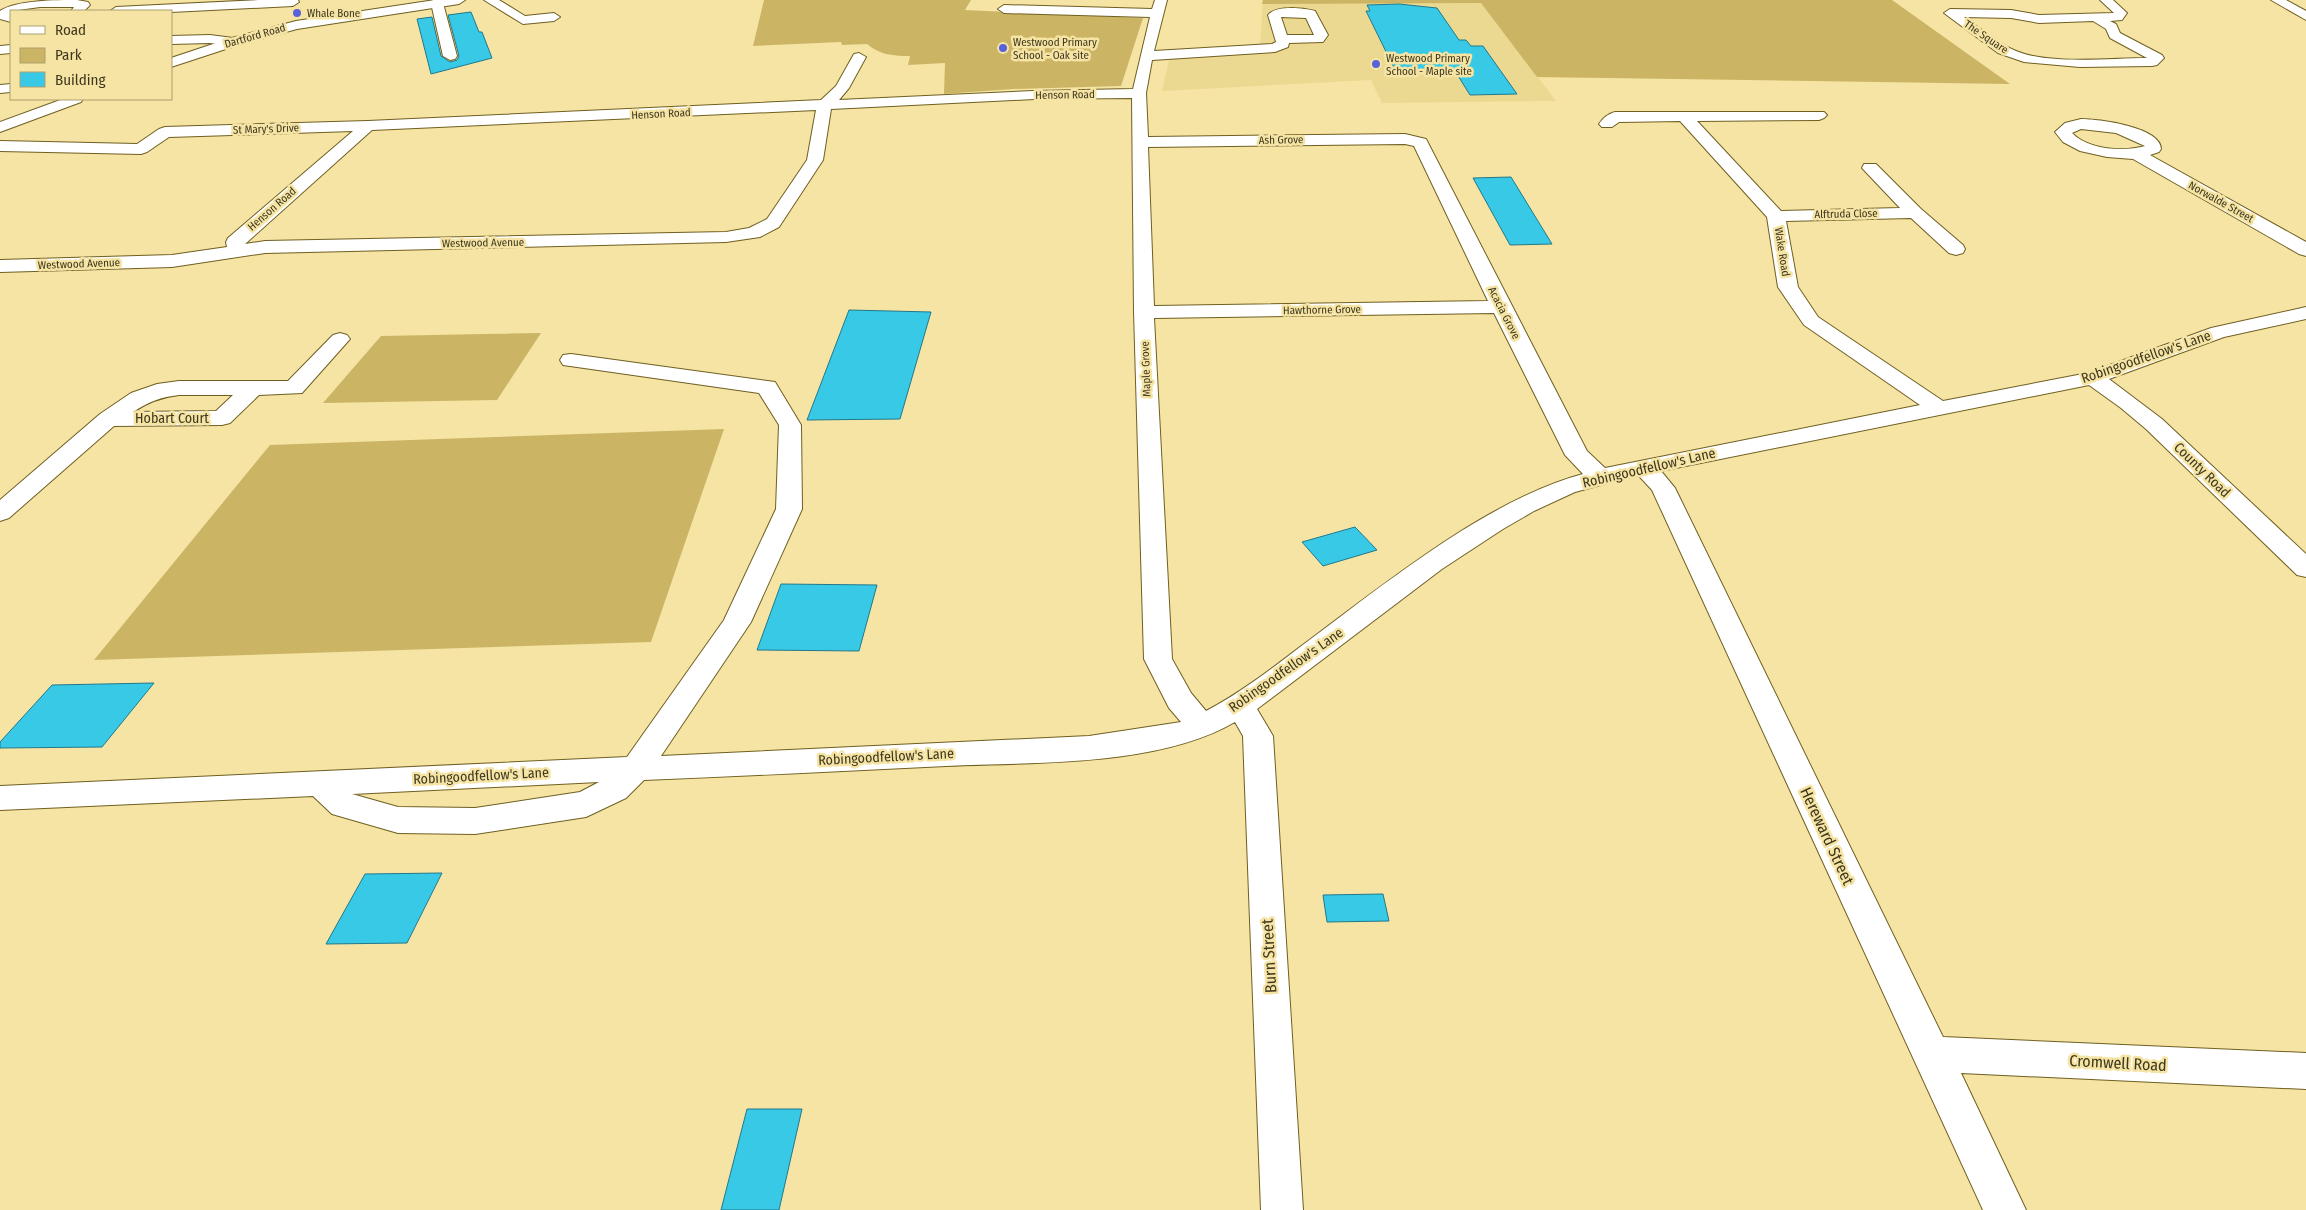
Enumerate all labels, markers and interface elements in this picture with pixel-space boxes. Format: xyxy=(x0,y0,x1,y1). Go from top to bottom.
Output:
marker: Whale Bone xyxy=(291,7,303,19)
place label: Whale Bone xyxy=(307,7,360,20)
legend xyxy=(10,10,172,100)
street label: The Square xyxy=(1961,18,2011,56)
text: Road xyxy=(55,21,86,39)
street label: Dartford Road xyxy=(223,21,287,51)
place label: Westwood Primary School - Oak site xyxy=(1013,36,1097,62)
marker: Westwood Primary School - Oak site xyxy=(997,42,1009,54)
text: Park xyxy=(55,46,82,64)
place label: Westwood Primary School - Maple site xyxy=(1386,52,1472,78)
marker: Westwood Primary School - Maple site xyxy=(1370,58,1382,70)
text: Building xyxy=(55,71,106,89)
street label: Henson Road xyxy=(1035,88,1095,102)
street label: Henson Road xyxy=(631,106,691,122)
street label: St Mary's Drive xyxy=(233,121,299,137)
street label: Ash Grove xyxy=(1259,133,1303,147)
street label: Norwalde Street xyxy=(2186,179,2256,225)
street label: Henson Road xyxy=(245,185,299,233)
street label: Alftruda Close xyxy=(1814,207,1878,221)
street label: Wake Road xyxy=(1772,227,1792,277)
street label: Westwood Avenue xyxy=(442,236,524,250)
street label: Westwood Avenue xyxy=(38,256,120,272)
street label: Acacia Grove xyxy=(1485,285,1523,341)
street label: Hawthorne Grove xyxy=(1283,303,1361,317)
street label: Robingoodfellow's Lane xyxy=(2079,327,2213,387)
street label: Maple Grove xyxy=(1139,341,1153,397)
street label: Hobart Court xyxy=(135,410,209,427)
street label: County Road xyxy=(2170,439,2234,501)
street label: Robingoodfellow's Lane xyxy=(1581,444,1717,492)
street label: Robingoodfellow's Lane xyxy=(1225,624,1347,716)
street label: Robingoodfellow's Lane xyxy=(818,745,954,769)
street label: Robingoodfellow's Lane xyxy=(413,764,549,788)
street label: Hereward Street xyxy=(1796,784,1858,889)
street label: Burn Street xyxy=(1258,918,1280,994)
street label: Cromwell Road xyxy=(2069,1051,2167,1075)

